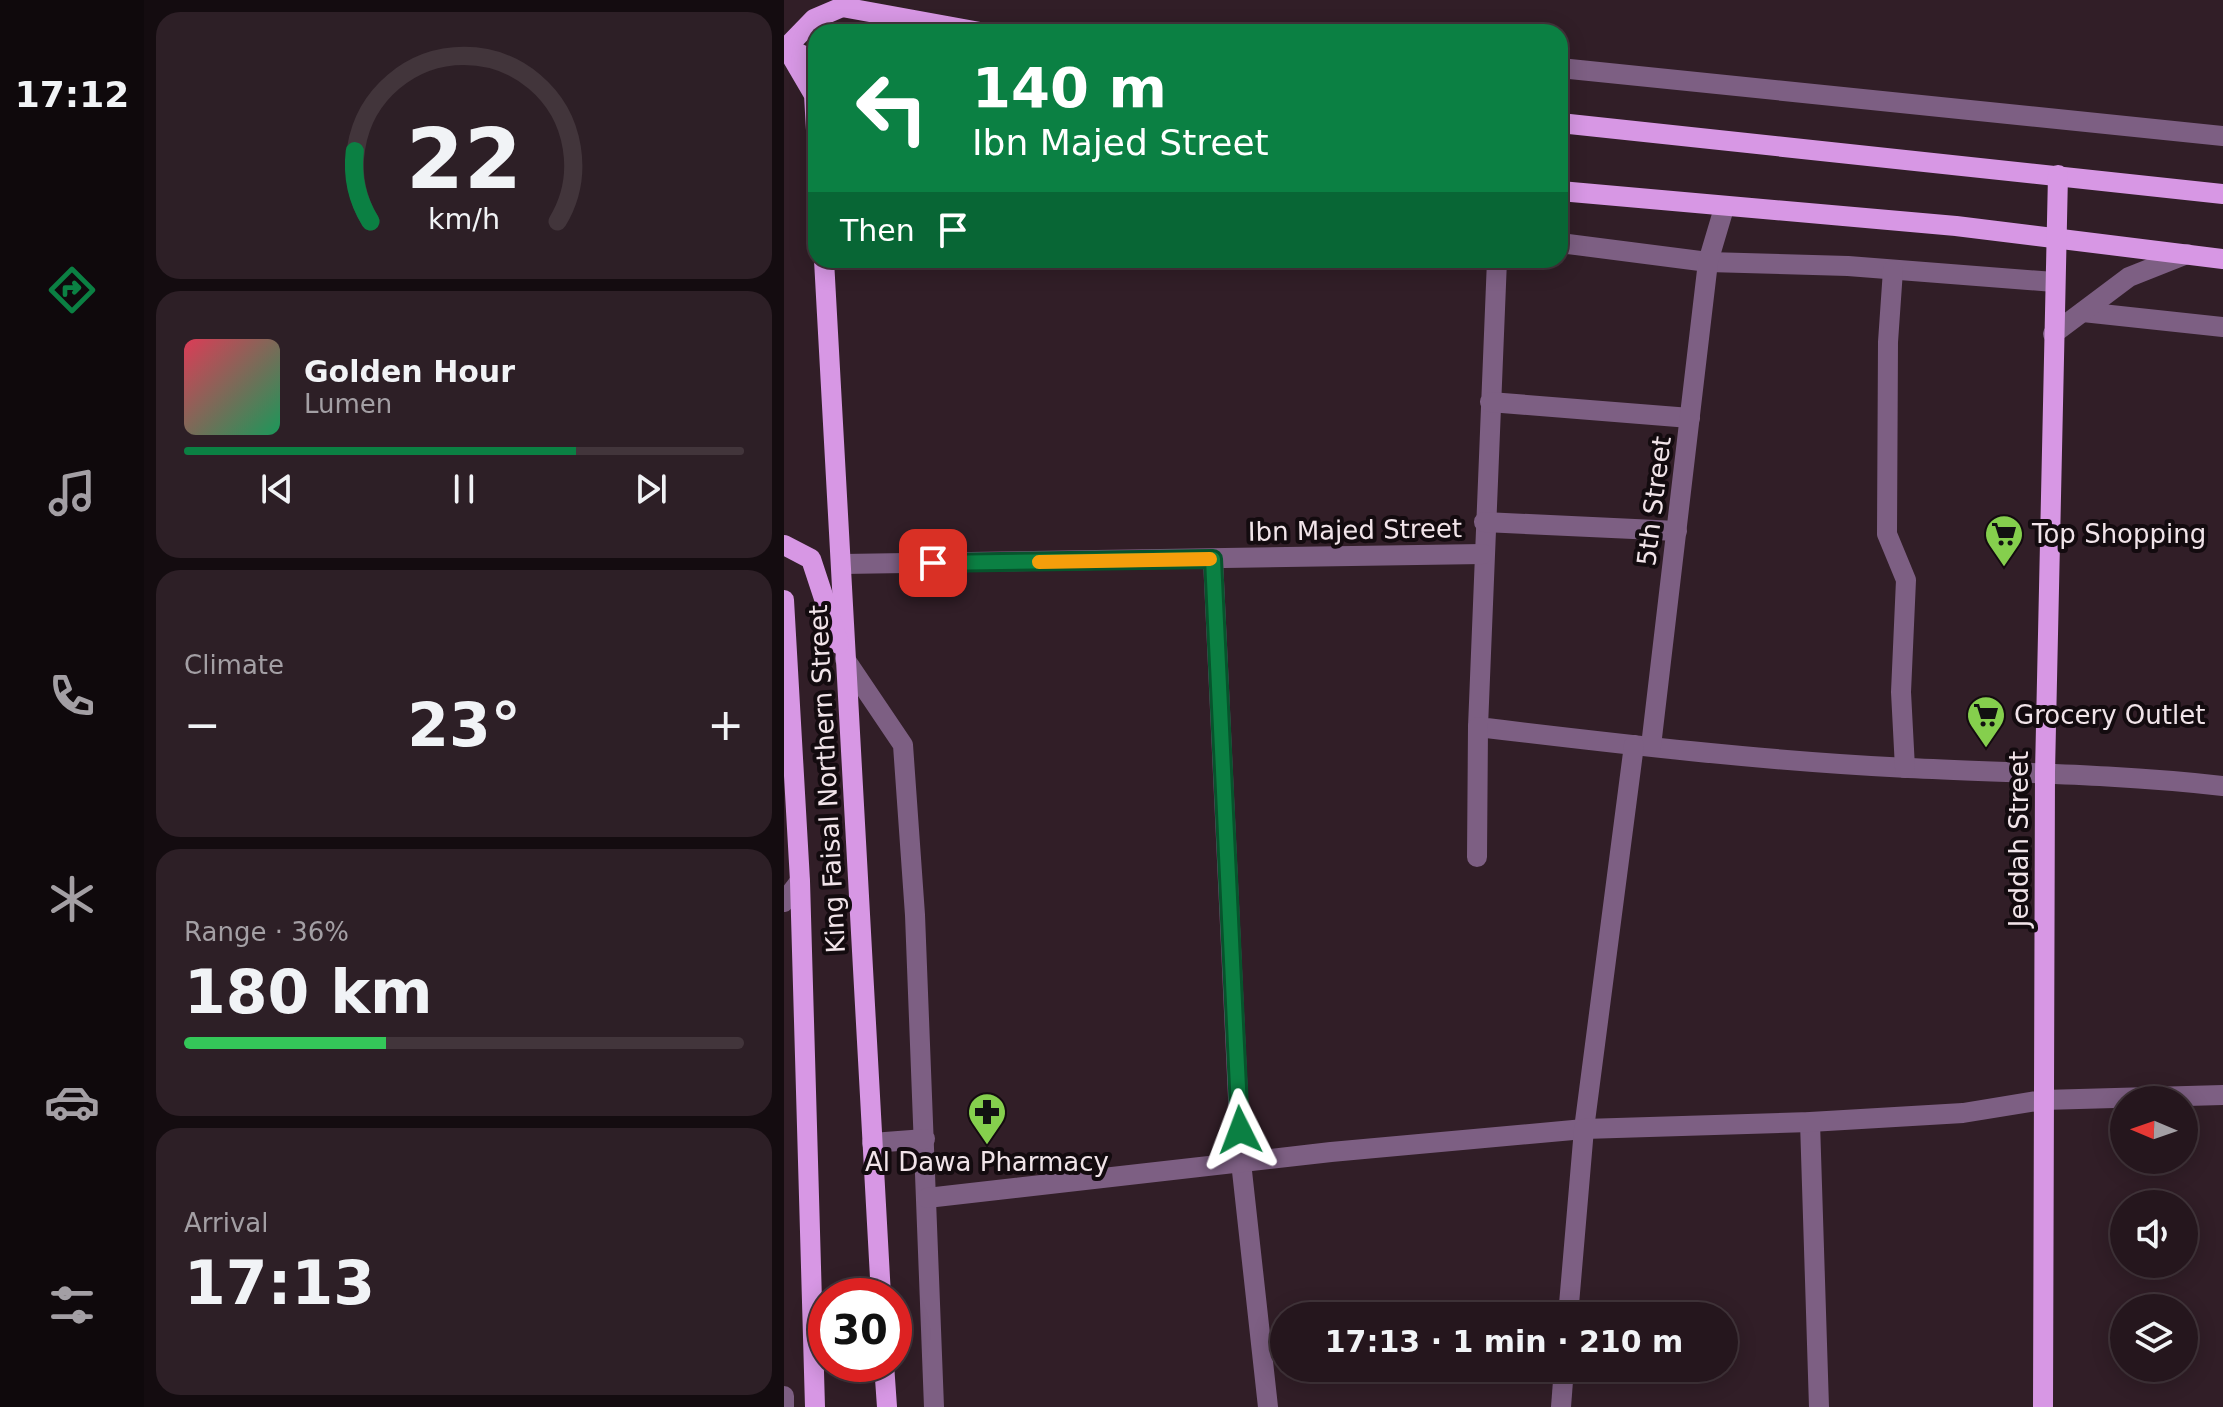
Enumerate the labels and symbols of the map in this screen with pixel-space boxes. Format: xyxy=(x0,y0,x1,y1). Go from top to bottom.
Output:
street label: 5th Street xyxy=(1631,434,1677,568)
street label: Ibn Majed Street xyxy=(1248,513,1462,547)
supermarket icon: Top Shopping xyxy=(1983,513,2025,568)
place label: Top Shopping xyxy=(2031,519,2206,549)
pin xyxy=(899,529,967,597)
street label: King Faisal Northern Street xyxy=(803,604,851,954)
supermarket icon: Grocery Outlet xyxy=(1965,694,2007,749)
place label: Grocery Outlet xyxy=(2014,700,2205,730)
street label: Jeddah Street xyxy=(2004,751,2034,929)
north arrow xyxy=(2110,1086,2198,1174)
position arrow xyxy=(1198,1088,1282,1172)
pharmacy icon: Al Dawa Pharmacy xyxy=(966,1091,1008,1146)
place label: Al Dawa Pharmacy xyxy=(865,1147,1109,1177)
speed limit sign: 30 xyxy=(808,1278,912,1382)

